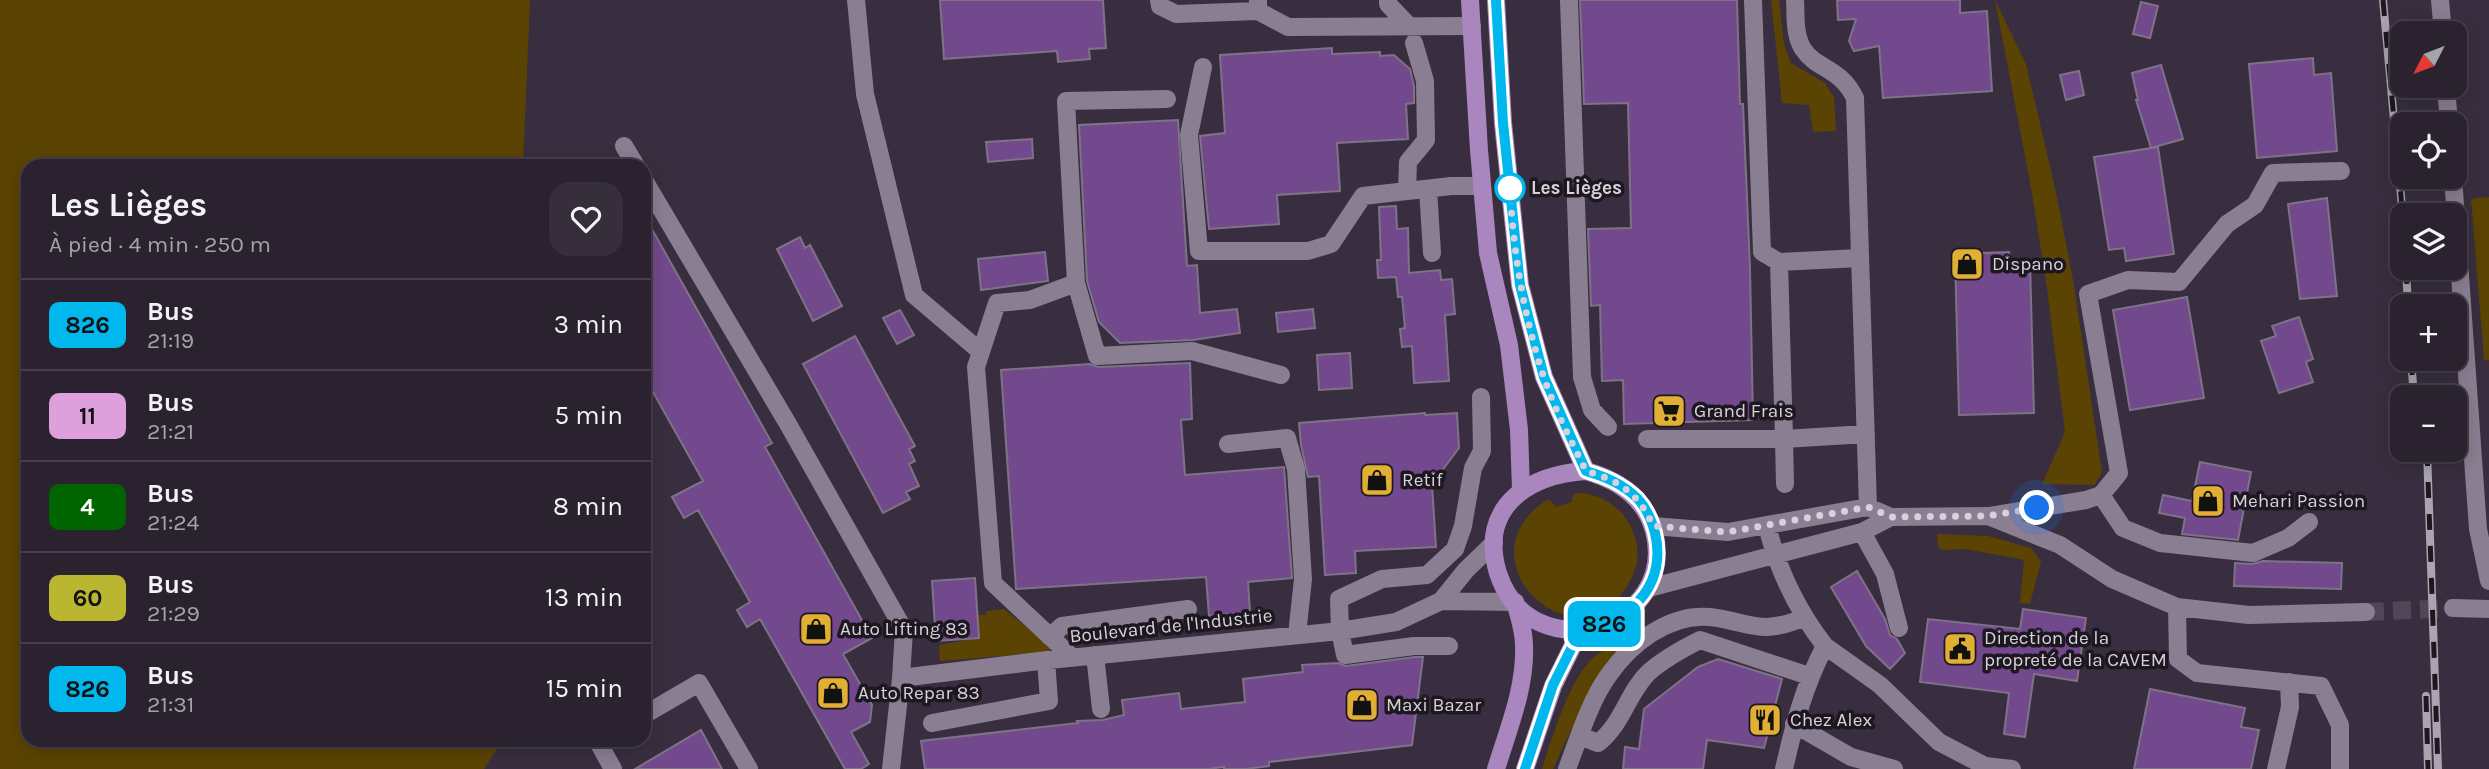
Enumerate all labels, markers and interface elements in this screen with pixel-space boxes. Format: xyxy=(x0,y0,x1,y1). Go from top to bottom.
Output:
north arrow xyxy=(2390,21,2468,98)
map controls xyxy=(2390,21,2467,462)
button: locate xyxy=(2390,112,2467,189)
marker: Les Lièges xyxy=(1495,173,1525,203)
place label: Les Lièges xyxy=(1531,177,1622,199)
button: heart xyxy=(549,182,623,256)
text: Les Lièges xyxy=(49,186,207,224)
button: layers xyxy=(2390,203,2467,280)
text: À pied · 4 min · 250 m xyxy=(49,231,271,258)
shop icon: Dispano xyxy=(1948,245,1986,283)
place label: Dispano xyxy=(1992,253,2064,275)
button: + xyxy=(2390,294,2467,371)
text: Bus xyxy=(147,296,194,327)
text: 3 min xyxy=(554,309,623,340)
text: 826 xyxy=(65,311,110,339)
text: 21:19 xyxy=(147,327,194,354)
button: − xyxy=(2390,385,2467,462)
text: Bus xyxy=(147,387,194,418)
supermarket icon: Grand Frais xyxy=(1650,392,1688,430)
text: 5 min xyxy=(554,400,623,431)
place label: Grand Frais xyxy=(1694,400,1794,422)
text: 11 xyxy=(79,402,96,430)
text: 21:21 xyxy=(147,418,194,445)
shop icon: Retif xyxy=(1358,461,1396,499)
place label: Retif xyxy=(1402,469,1443,491)
text: Bus xyxy=(147,478,194,509)
shop icon: Mehari Passion xyxy=(2189,482,2227,520)
your location xyxy=(2019,490,2054,525)
place label: Mehari Passion xyxy=(2232,490,2365,512)
text: 8 min xyxy=(553,491,623,522)
text: 4 xyxy=(80,493,95,521)
text: 21:24 xyxy=(147,509,199,536)
text: Bus xyxy=(147,569,194,600)
text: 13 min xyxy=(545,582,623,613)
text: 60 xyxy=(73,584,102,612)
text: 21:29 xyxy=(147,600,200,627)
line badge: 826 xyxy=(1564,601,1644,647)
street label: Boulevard de l'Industrie xyxy=(1069,604,1273,648)
shop icon: Auto Lifting 83 xyxy=(797,610,835,648)
text: 826 xyxy=(1582,610,1626,638)
place label: Auto Lifting 83 xyxy=(840,618,968,640)
place label: Direction de la propreté de la CAVEM xyxy=(1984,627,2167,671)
public building icon: Direction de la propreté de la CAVEM xyxy=(1941,630,1979,668)
text: Bus xyxy=(147,660,194,691)
text: 15 min xyxy=(546,673,623,704)
shop icon: Auto Repar 83 xyxy=(814,674,852,712)
text: 826 xyxy=(65,675,110,703)
place label: Auto Repar 83 xyxy=(858,682,980,704)
shop icon: Maxi Bazar xyxy=(1343,686,1381,724)
text: 21:31 xyxy=(147,691,194,718)
place label: Maxi Bazar xyxy=(1386,694,1481,716)
restaurant icon: Chez Alex xyxy=(1746,701,1784,739)
place label: Chez Alex xyxy=(1790,709,1872,731)

